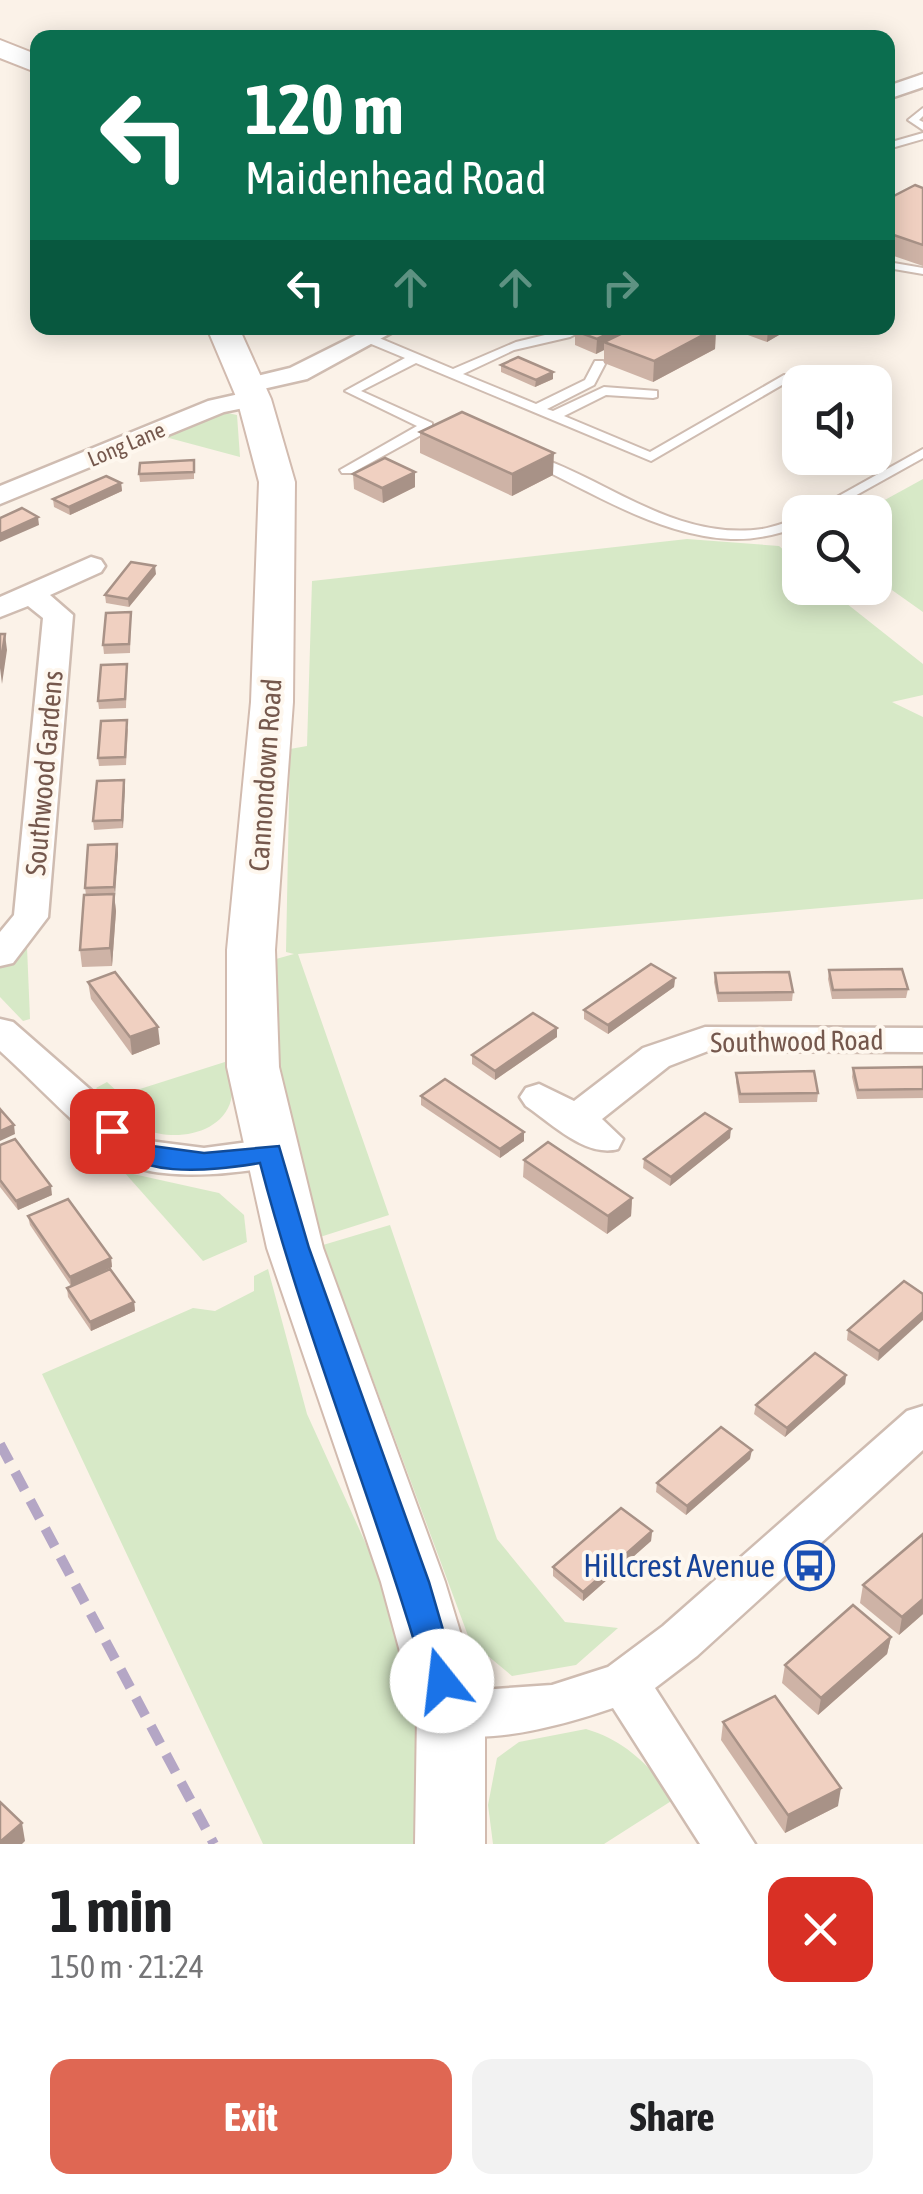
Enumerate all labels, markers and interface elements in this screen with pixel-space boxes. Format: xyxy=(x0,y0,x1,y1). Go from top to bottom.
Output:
text: 120 m xyxy=(245,69,404,149)
icon: left xyxy=(80,70,210,200)
text: Maidenhead Road xyxy=(245,152,547,204)
icon: left xyxy=(278,260,333,315)
icon: ahead xyxy=(383,260,438,315)
icon: ahead xyxy=(488,260,543,315)
icon: right xyxy=(593,260,648,315)
map controls xyxy=(782,365,892,605)
button: sound xyxy=(782,365,892,475)
street label: Long Lane xyxy=(83,416,169,472)
button: search xyxy=(782,495,892,605)
street label: Southwood Gardens xyxy=(19,669,69,877)
street label: Cannondown Road xyxy=(242,677,288,873)
street label: Southwood Road xyxy=(710,1023,884,1059)
pin xyxy=(70,1089,155,1174)
icon: arrive xyxy=(85,1104,140,1159)
bus stop icon: Hillcrest Avenue xyxy=(784,1540,836,1592)
place label: Hillcrest Avenue xyxy=(583,1547,775,1584)
position arrow xyxy=(390,1629,494,1733)
text: 1 min xyxy=(50,1876,173,1945)
button: close xyxy=(768,1877,873,1982)
text: 150 m · 21:24 xyxy=(50,1948,204,1985)
button: Exit xyxy=(50,2059,452,2174)
button: Share xyxy=(472,2059,873,2174)

